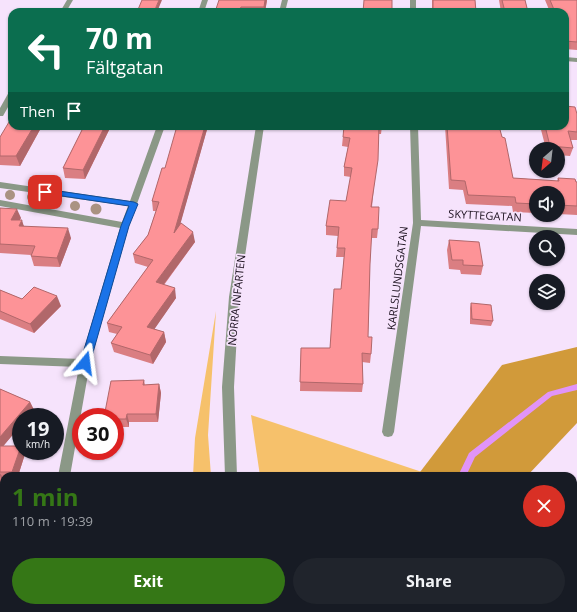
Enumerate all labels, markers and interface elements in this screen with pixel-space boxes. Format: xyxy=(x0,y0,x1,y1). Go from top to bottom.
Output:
text: 70 m xyxy=(86,19,153,57)
icon: left xyxy=(20,24,72,76)
text: Fältgatan xyxy=(86,55,163,79)
icon: arrive xyxy=(63,100,85,122)
text: Then xyxy=(20,101,55,121)
north arrow xyxy=(529,142,565,178)
map controls xyxy=(529,142,565,310)
pin xyxy=(28,175,62,209)
icon: arrive xyxy=(34,181,56,203)
button: sound xyxy=(529,186,565,222)
street label: SKYTTEGATAN xyxy=(448,206,522,224)
street label: KARLSLUNDSGATAN xyxy=(383,225,411,331)
button: search xyxy=(529,230,565,266)
street label: NORRA INFARTEN xyxy=(224,254,248,346)
button: layers xyxy=(529,274,565,310)
position arrow xyxy=(64,342,106,384)
speed limit sign: 30 xyxy=(72,408,124,460)
text: 19 xyxy=(27,415,49,442)
text: km/h xyxy=(26,437,50,451)
text: 1 min xyxy=(12,480,79,513)
button: close xyxy=(523,485,565,527)
text: 110 m · 19:39 xyxy=(12,512,93,530)
button: Exit xyxy=(12,558,285,604)
button: Share xyxy=(293,558,565,604)

